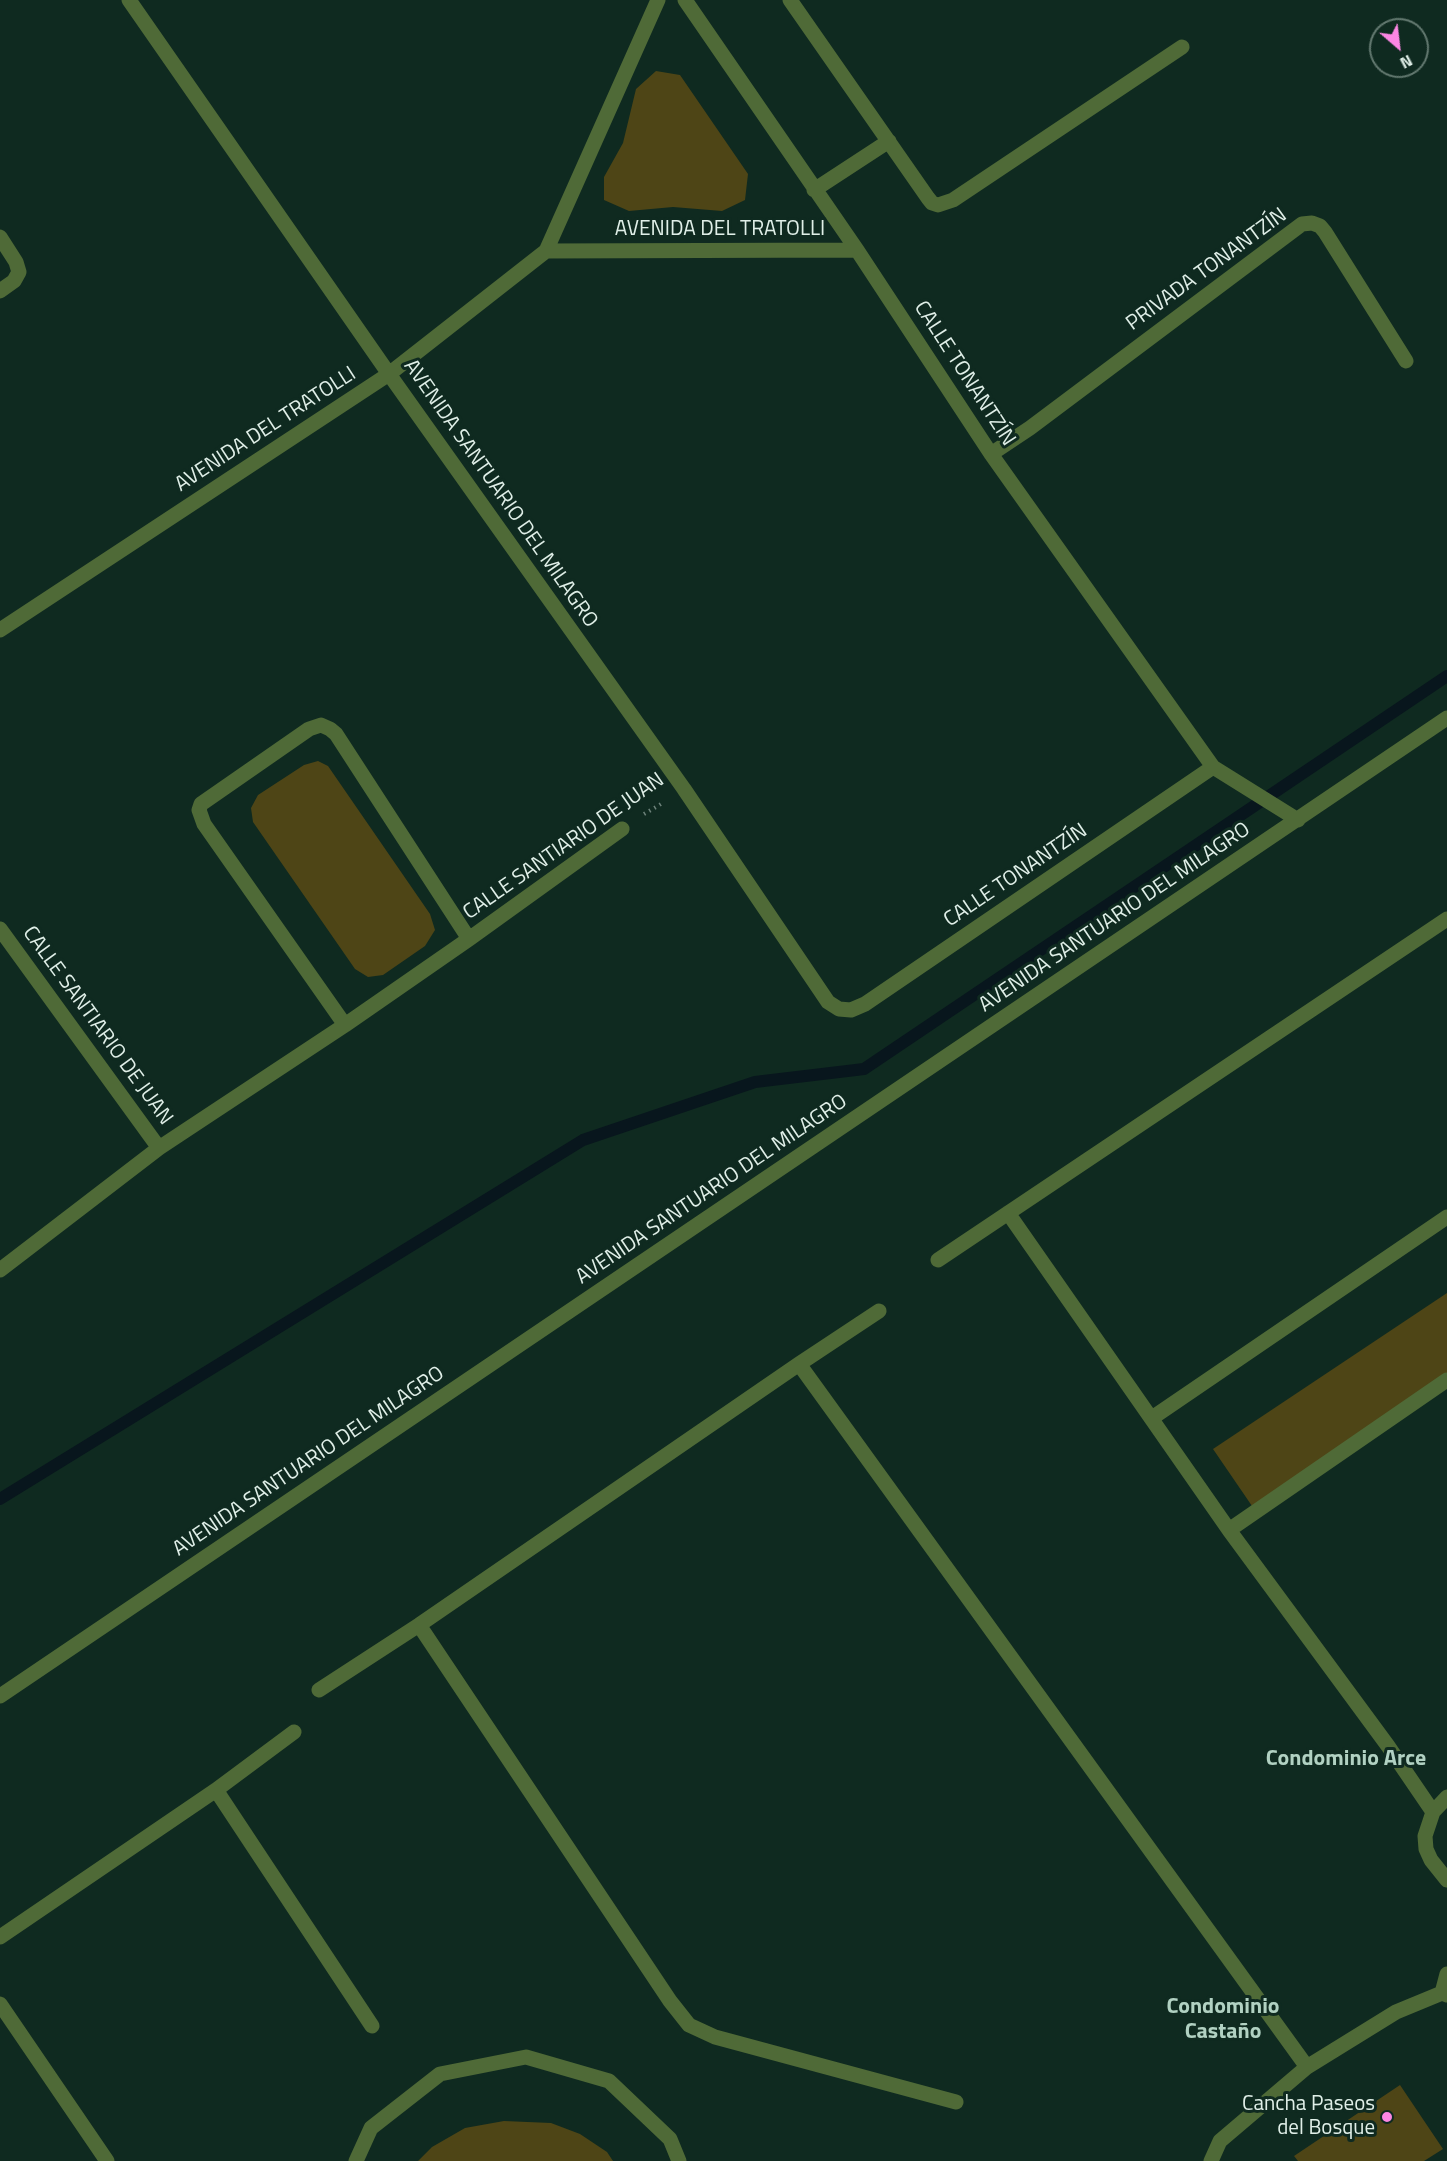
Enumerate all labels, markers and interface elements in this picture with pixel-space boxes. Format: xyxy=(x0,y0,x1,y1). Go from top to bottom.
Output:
north arrow xyxy=(1369,18,1429,78)
text: N xyxy=(1396,49,1417,75)
street label: PRIVADA TONANTZÍN xyxy=(1122,203,1292,337)
street label: AVENIDA DEL TRATOLLI xyxy=(615,217,825,243)
street label: CALLE TONANTZÍN xyxy=(908,297,1020,451)
street label: AVENIDA SANTUARIO DEL MILAGRO xyxy=(397,355,603,633)
street label: AVENIDA DEL TRATOLLI xyxy=(171,362,361,498)
street label: CALLE SANTIARIO DE JUAN xyxy=(459,768,669,926)
street label: AVENIDA SANTUARIO DEL MILAGRO xyxy=(975,818,1255,1018)
street label: CALLE TONANTZÍN xyxy=(940,819,1092,933)
street label: CALLE SANTIARIO DE JUAN xyxy=(16,922,178,1130)
street label: AVENIDA SANTUARIO DEL MILAGRO xyxy=(572,1090,852,1290)
street label: AVENIDA SANTUARIO DEL MILAGRO xyxy=(169,1362,449,1562)
district label: Condominio Arce xyxy=(1266,1747,1426,1773)
district label: Condominio Castaño xyxy=(1166,1995,1280,2047)
place label: Cancha Paseos del Bosque xyxy=(1242,2092,1375,2142)
marker: Cancha Paseos del Bosque xyxy=(1380,2110,1394,2124)

